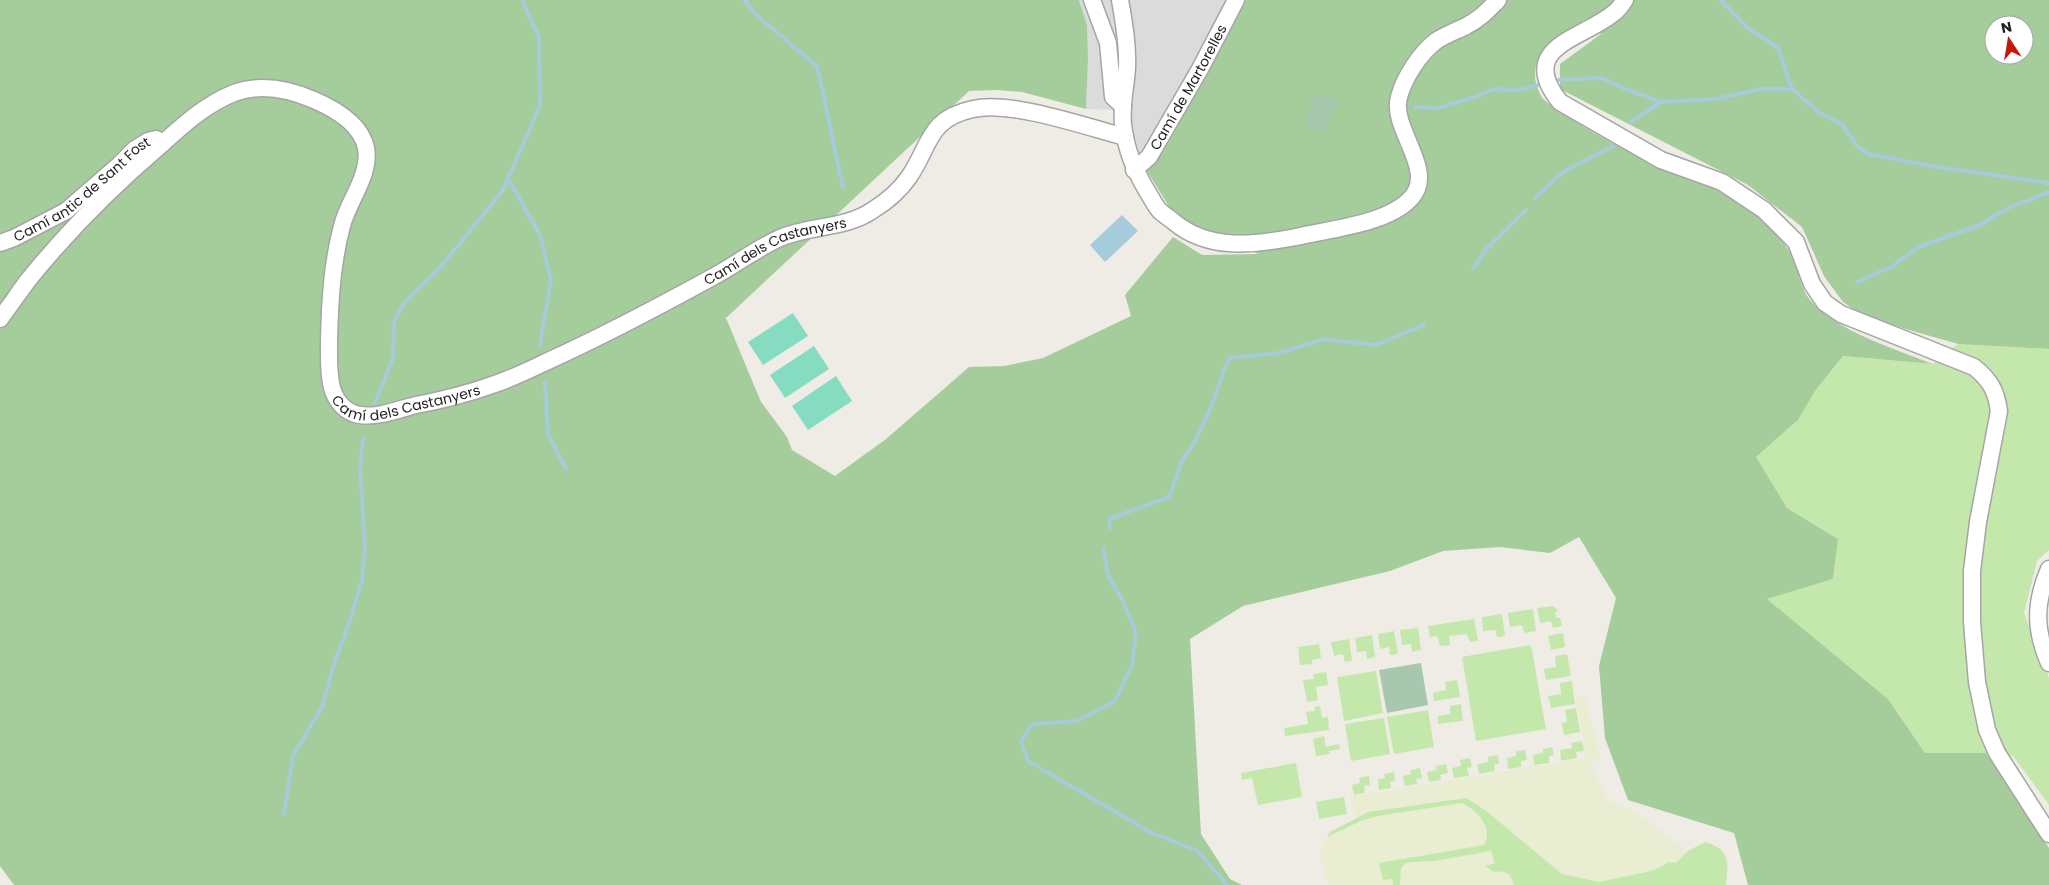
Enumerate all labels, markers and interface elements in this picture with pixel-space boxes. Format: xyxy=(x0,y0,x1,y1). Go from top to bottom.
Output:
north arrow xyxy=(1984,15,2034,65)
text: N xyxy=(1999,16,2014,38)
street label: Camí de Martorelles xyxy=(1145,21,1232,154)
street label: Camí antic de Sant Fost xyxy=(10,132,154,247)
street label: Camí dels Castanyers xyxy=(700,212,849,290)
street label: Camí dels Castanyers xyxy=(332,379,486,399)
text: Camí dels Castanyers xyxy=(327,380,483,426)

